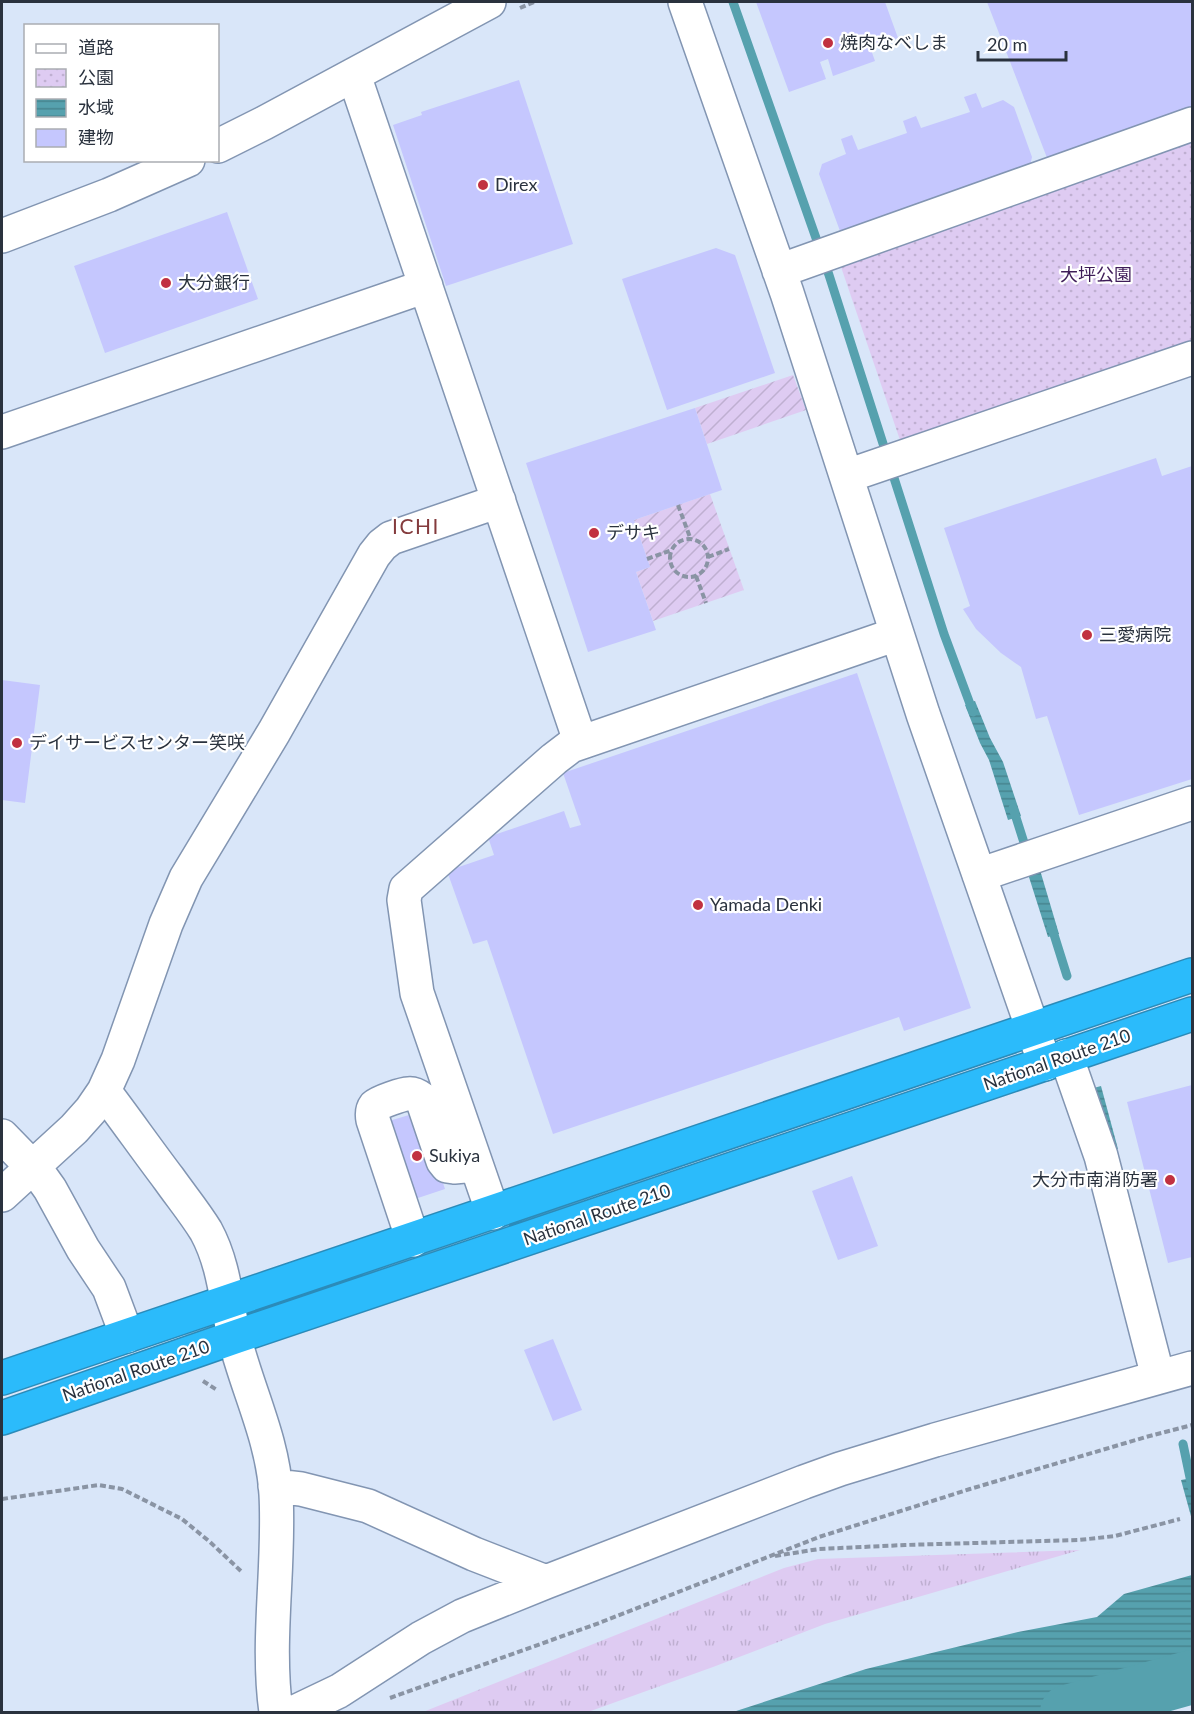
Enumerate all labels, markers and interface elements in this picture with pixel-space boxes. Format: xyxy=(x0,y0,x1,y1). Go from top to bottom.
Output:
legend xyxy=(24,24,219,162)
scale bar xyxy=(978,24,1066,62)
place label: 焼肉なべしま xyxy=(840,31,948,53)
text: 20 m xyxy=(987,33,1027,55)
text: 道路 xyxy=(78,36,114,58)
marker: 焼肉なべしま xyxy=(821,36,835,50)
text: 公園 xyxy=(78,66,114,88)
text: 水域 xyxy=(78,96,114,118)
text: 建物 xyxy=(78,126,114,148)
place label: Direx xyxy=(495,173,537,195)
marker: Direx xyxy=(476,178,490,192)
park label: 大坪公園 xyxy=(1060,263,1132,285)
place label: 大分銀行 xyxy=(178,271,250,293)
marker: 大分銀行 xyxy=(159,276,173,290)
district label: ICHI xyxy=(392,513,440,538)
place label: デサキ xyxy=(606,521,660,543)
marker: デサキ xyxy=(587,526,601,540)
place label: 三愛病院 xyxy=(1099,623,1171,645)
marker: 三愛病院 xyxy=(1080,628,1094,642)
place label: デイサービスセンター笑咲 xyxy=(29,731,245,753)
marker: デイサービスセンター笑咲 xyxy=(10,736,24,750)
place label: Yamada Denki xyxy=(710,893,822,915)
marker: Yamada Denki xyxy=(691,898,705,912)
street label: National Route 210 xyxy=(980,1024,1133,1095)
place label: Sukiya xyxy=(429,1144,480,1166)
marker: Sukiya xyxy=(410,1149,424,1163)
place label: 大分市南消防署 xyxy=(1032,1168,1158,1190)
marker: 大分市南消防署 xyxy=(1163,1173,1177,1187)
street label: National Route 210 xyxy=(520,1179,673,1250)
street label: National Route 210 xyxy=(59,1335,212,1406)

